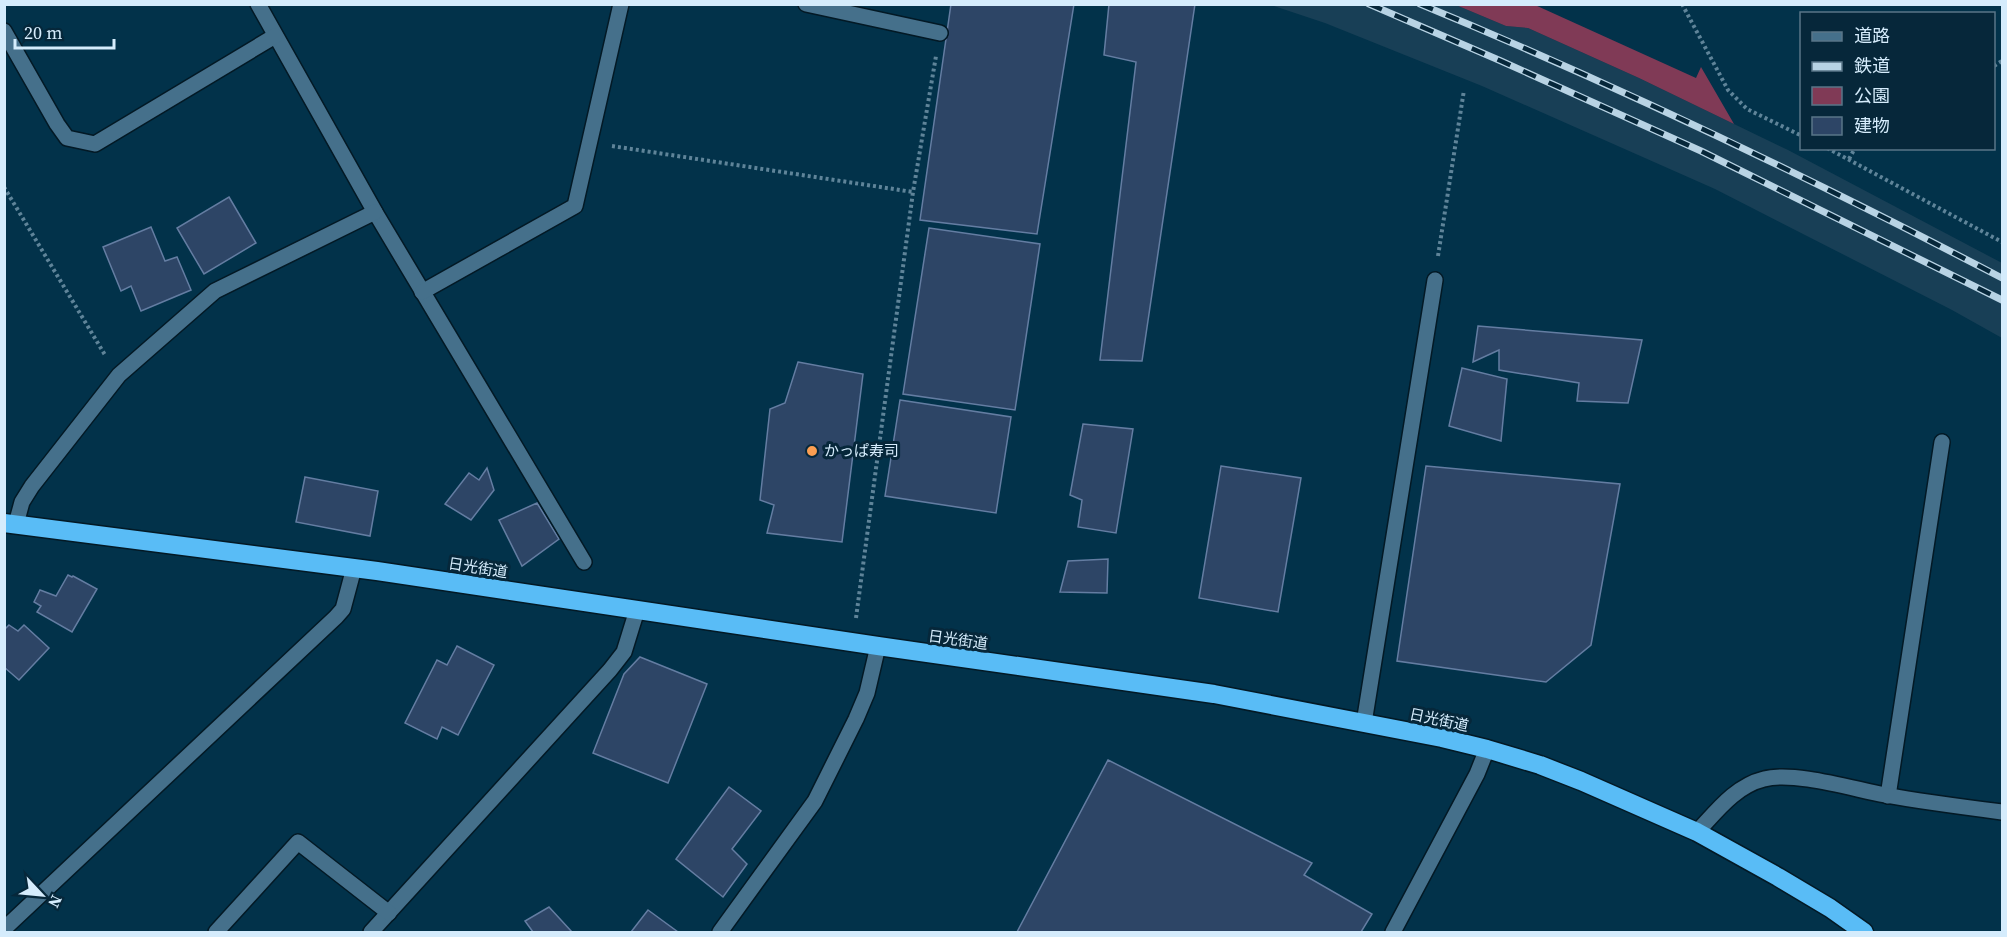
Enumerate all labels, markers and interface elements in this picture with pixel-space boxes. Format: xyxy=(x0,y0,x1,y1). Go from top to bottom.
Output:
scale bar xyxy=(15,12,114,50)
legend xyxy=(1800,12,1995,150)
text: 20 m xyxy=(24,20,62,45)
text: 道路 xyxy=(1854,23,1890,48)
text: 鉄道 xyxy=(1854,53,1890,78)
text: 公園 xyxy=(1854,83,1890,108)
text: 建物 xyxy=(1854,113,1890,138)
place label: かっぱ寿司 xyxy=(824,440,899,461)
marker: かっぱ寿司 xyxy=(805,444,819,458)
street label: 日光街道 xyxy=(447,552,509,583)
street label: 日光街道 xyxy=(927,625,989,654)
street label: 日光街道 xyxy=(1408,703,1471,736)
north arrow xyxy=(12,865,72,925)
text: N xyxy=(43,892,68,912)

